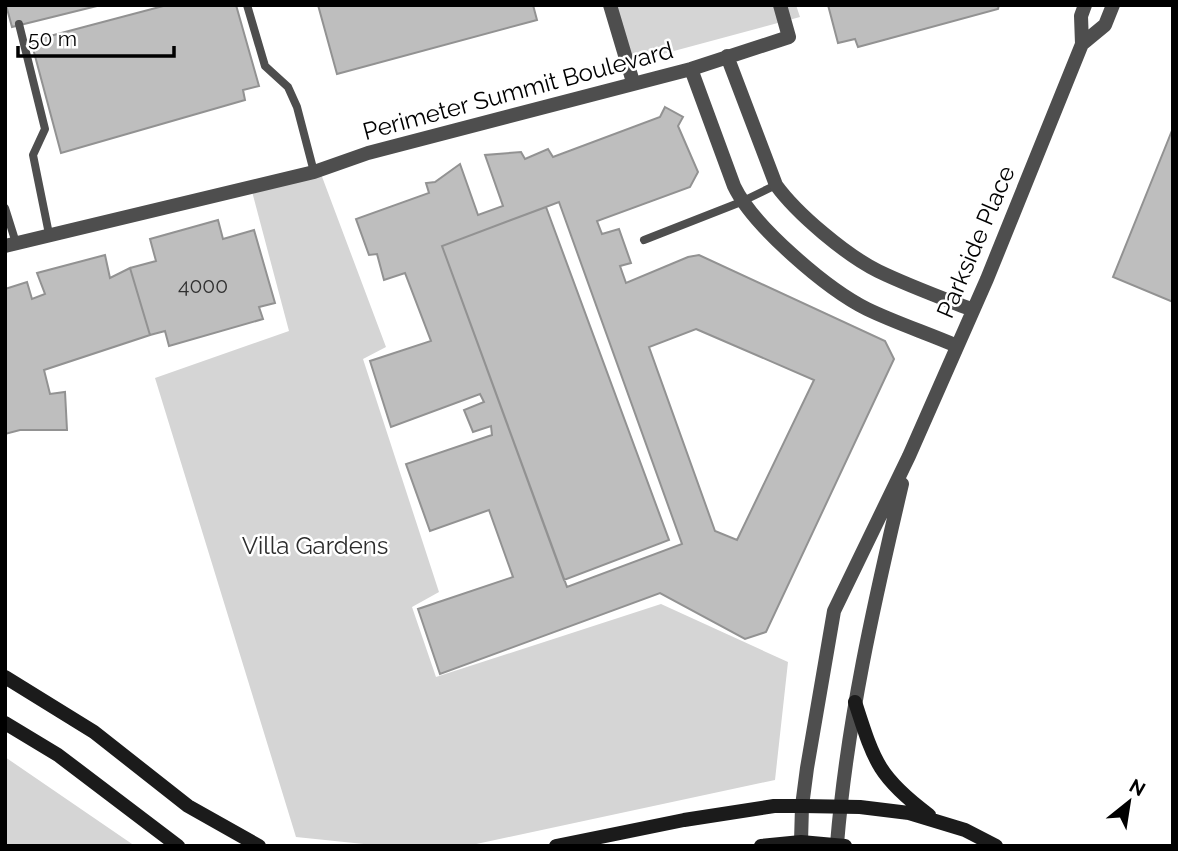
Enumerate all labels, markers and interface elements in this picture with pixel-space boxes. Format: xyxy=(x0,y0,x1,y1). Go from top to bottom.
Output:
scale bar xyxy=(18,14,173,58)
text: 50 m xyxy=(28,26,77,51)
street label: Perimeter Summit Boulevard xyxy=(360,35,676,146)
street label: Parkside Place xyxy=(930,161,1021,322)
house number: 4000 xyxy=(178,273,228,298)
park label: Villa Gardens xyxy=(242,531,388,560)
north arrow xyxy=(1094,767,1164,837)
text: N xyxy=(1126,774,1149,800)

